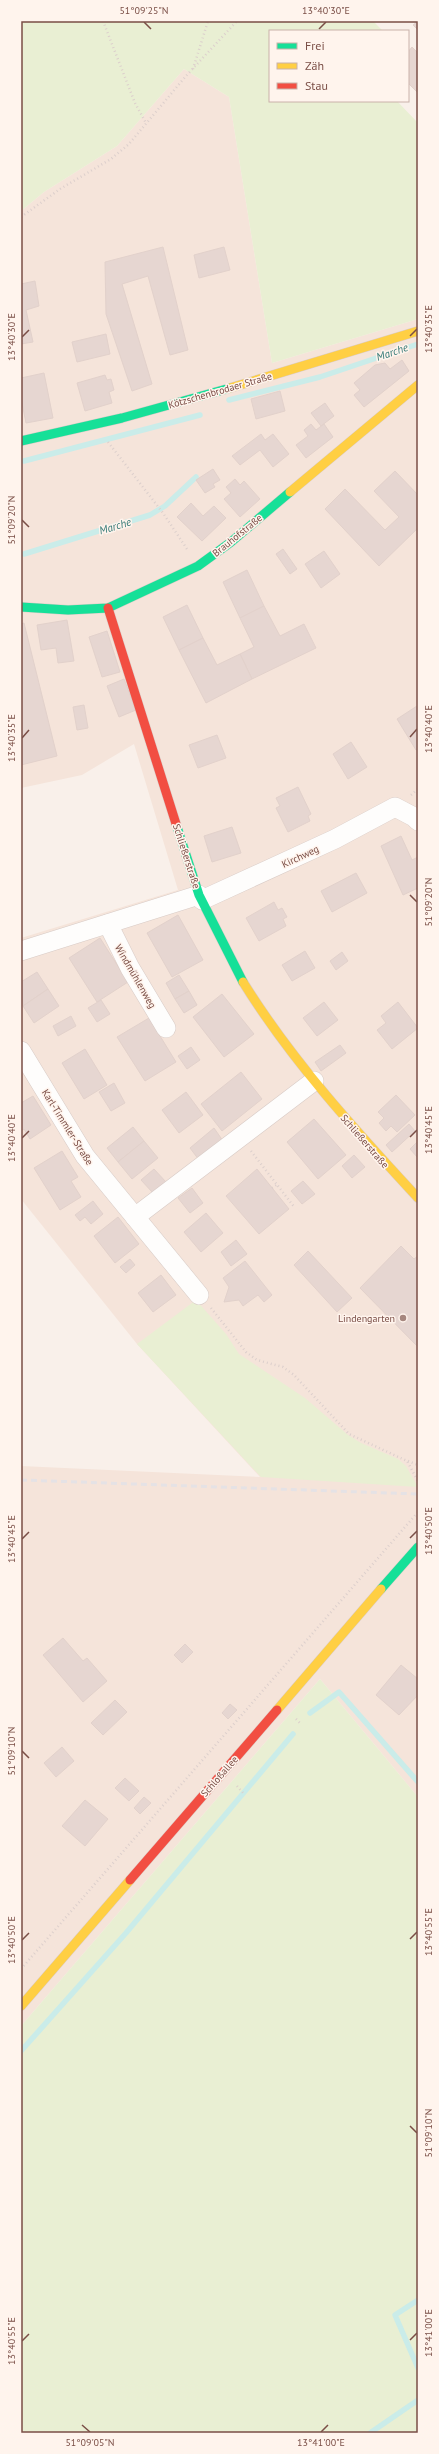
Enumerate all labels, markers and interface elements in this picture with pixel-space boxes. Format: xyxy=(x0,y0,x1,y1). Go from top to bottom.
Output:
text: 51°09'25"N xyxy=(119,4,169,17)
text: 13°40'30"E xyxy=(302,4,350,17)
legend xyxy=(269,30,409,102)
text: Frei xyxy=(305,38,325,53)
text: Zäh xyxy=(305,58,324,73)
text: Stau xyxy=(305,78,328,93)
text: 13°40'35"E xyxy=(422,305,435,353)
text: 13°40'30"E xyxy=(5,313,18,361)
water label: Marche xyxy=(374,340,410,364)
street label: Kötzschenbrodaer Straße xyxy=(167,369,273,412)
text: 51°09'20"N xyxy=(5,495,18,545)
street label: Brauhofstraße xyxy=(210,511,265,559)
water label: Marche xyxy=(97,515,133,537)
text: 13°40'40"E xyxy=(422,705,435,753)
text: 13°40'35"E xyxy=(5,714,18,762)
street label: Schließerstraße xyxy=(170,822,203,890)
street label: Kirchweg xyxy=(279,842,321,871)
text: 51°09'20"N xyxy=(422,877,435,927)
street label: Windmühlenweg xyxy=(112,942,159,1011)
street label: Karl-Timmler-Straße xyxy=(39,1087,96,1168)
text: 13°40'45"E xyxy=(422,1106,435,1154)
street label: Schließerstraße xyxy=(338,1112,392,1171)
text: 13°40'40"E xyxy=(5,1114,18,1162)
place label: Lindengarten xyxy=(338,1312,395,1325)
marker: Lindengarten xyxy=(398,1313,408,1323)
text: 13°40'50"E xyxy=(422,1507,435,1555)
text: 13°40'45"E xyxy=(5,1515,18,1563)
text: 51°09'10"N xyxy=(5,1726,18,1776)
street label: Schloßallee xyxy=(198,1753,241,1800)
text: 13°40'55"E xyxy=(422,1908,435,1956)
text: 13°40'50"E xyxy=(5,1916,18,1964)
text: 51°09'10"N xyxy=(422,2108,435,2158)
text: 13°41'00"E xyxy=(422,2309,435,2357)
text: 13°40'55"E xyxy=(5,2317,18,2365)
text: 51°09'05"N xyxy=(65,2436,115,2449)
text: 13°41'00"E xyxy=(297,2436,345,2449)

